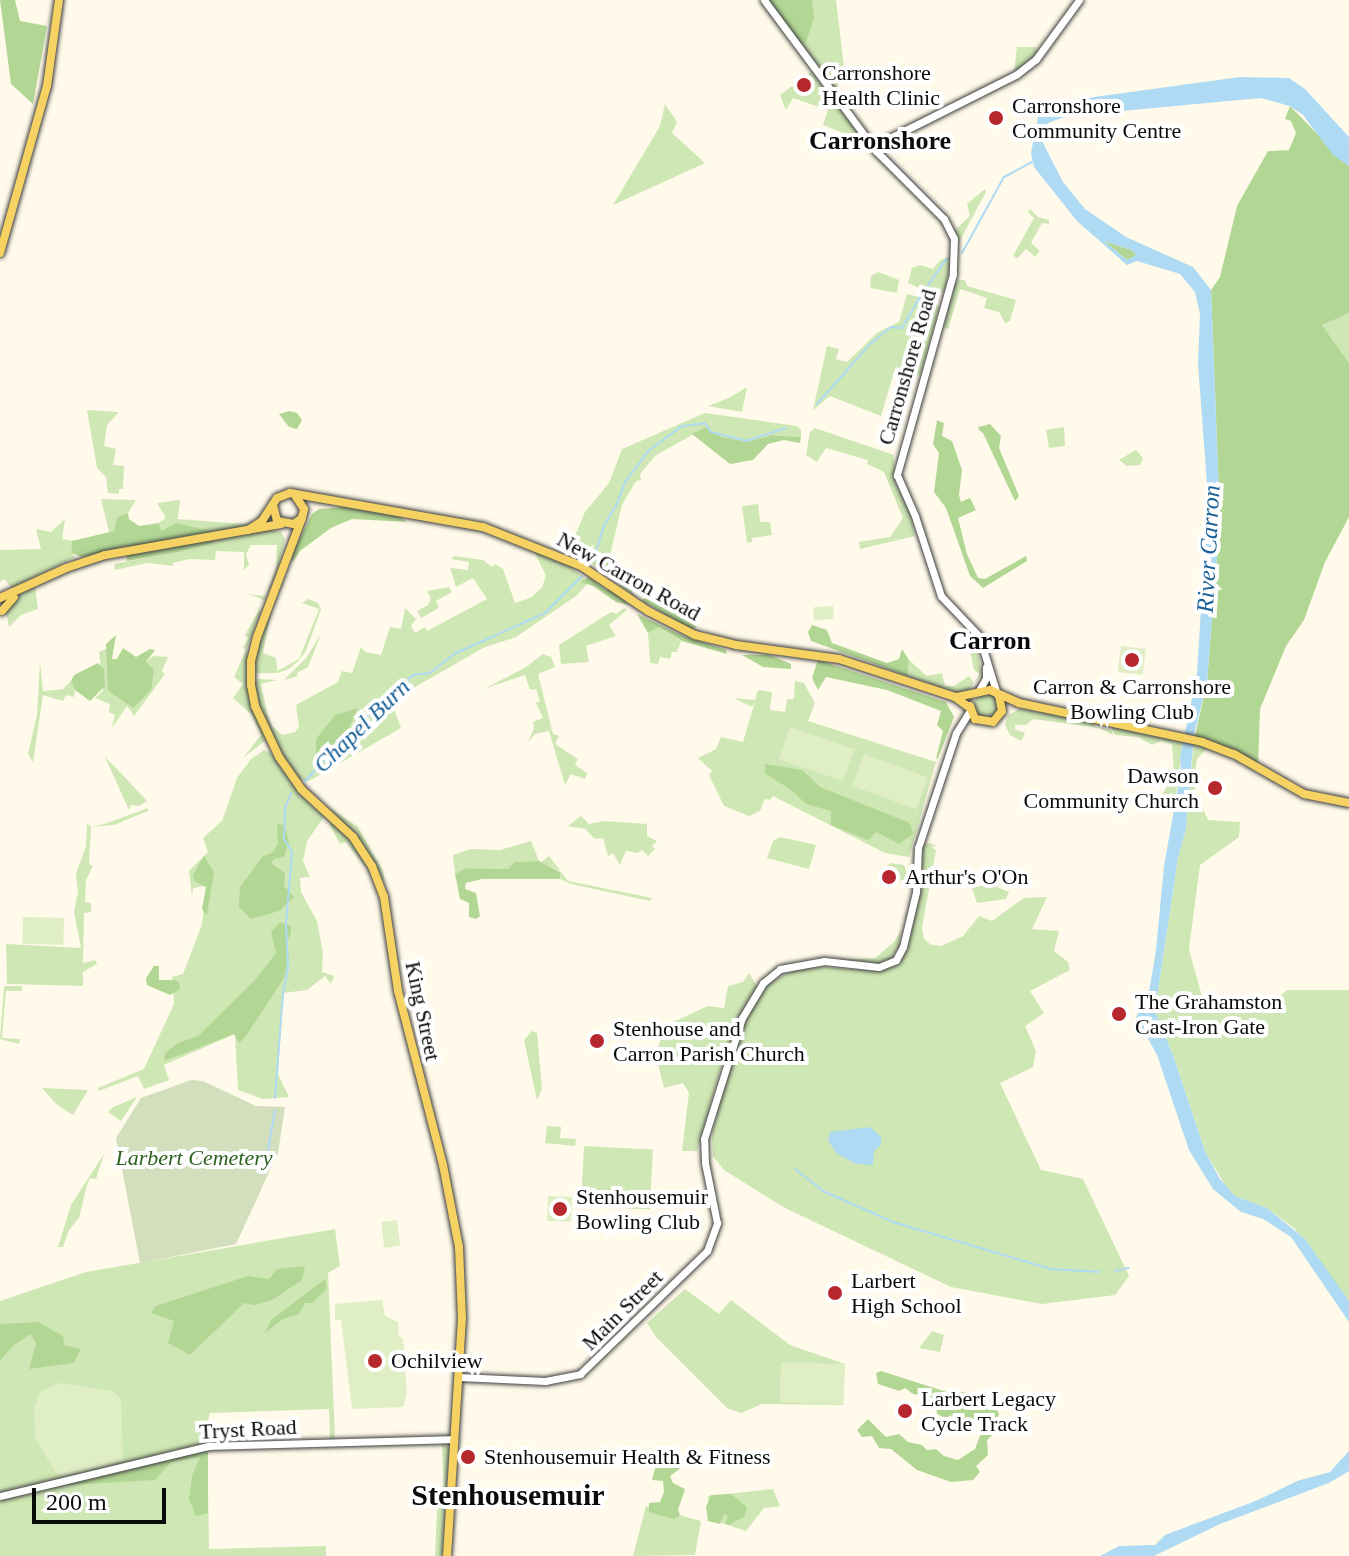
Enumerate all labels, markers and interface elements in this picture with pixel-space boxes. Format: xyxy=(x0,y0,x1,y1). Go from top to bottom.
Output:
place label: Carronshore Health Clinic xyxy=(822,59,940,110)
marker: Carronshore Health Clinic xyxy=(793,74,815,96)
place label: Carronshore Community Centre xyxy=(1012,92,1181,144)
marker: Carronshore Community Centre xyxy=(987,109,1005,127)
district label: Carronshore xyxy=(809,125,951,157)
street label: Carronshore Road xyxy=(872,286,942,448)
water label: River Carron xyxy=(1191,484,1227,614)
street label: New Carron Road xyxy=(553,526,705,626)
district label: Carron xyxy=(949,625,1031,657)
marker: Carron & Carronshore Bowling Club xyxy=(1123,651,1141,669)
water label: Chapel Burn xyxy=(308,673,416,779)
place label: Carron & Carronshore Bowling Club xyxy=(1033,673,1231,724)
place label: Dawson Community Church xyxy=(1024,762,1199,814)
marker: Dawson Community Church xyxy=(1206,779,1224,797)
place label: Arthur's O'On xyxy=(905,864,1028,890)
marker: Arthur's O'On xyxy=(880,868,898,886)
street label: King Street xyxy=(400,959,446,1063)
place label: The Grahamston Cast-Iron Gate xyxy=(1135,988,1282,1040)
marker: The Grahamston Cast-Iron Gate xyxy=(1110,1005,1128,1023)
place label: Stenhouse and Carron Parish Church xyxy=(613,1015,805,1066)
marker: Stenhouse and Carron Parish Church xyxy=(588,1032,606,1050)
park label: Larbert Cemetery xyxy=(115,1145,273,1171)
place label: Stenhousemuir Bowling Club xyxy=(576,1183,708,1234)
marker: Stenhousemuir Bowling Club xyxy=(551,1200,569,1218)
street label: Main Street xyxy=(576,1264,668,1356)
place label: Larbert High School xyxy=(851,1267,962,1318)
marker: Larbert High School xyxy=(826,1284,844,1302)
place label: Ochilview xyxy=(391,1348,483,1374)
marker: Ochilview xyxy=(366,1352,384,1370)
place label: Larbert Legacy Cycle Track xyxy=(921,1385,1056,1436)
marker: Larbert Legacy Cycle Track xyxy=(896,1402,914,1420)
street label: Tryst Road xyxy=(199,1413,297,1445)
place label: Stenhousemuir Health & Fitness xyxy=(484,1444,771,1470)
marker: Stenhousemuir Health & Fitness xyxy=(459,1448,477,1466)
scale bar xyxy=(36,1472,170,1522)
district label: Stenhousemuir xyxy=(411,1477,605,1513)
text: 200 m xyxy=(46,1489,107,1515)

